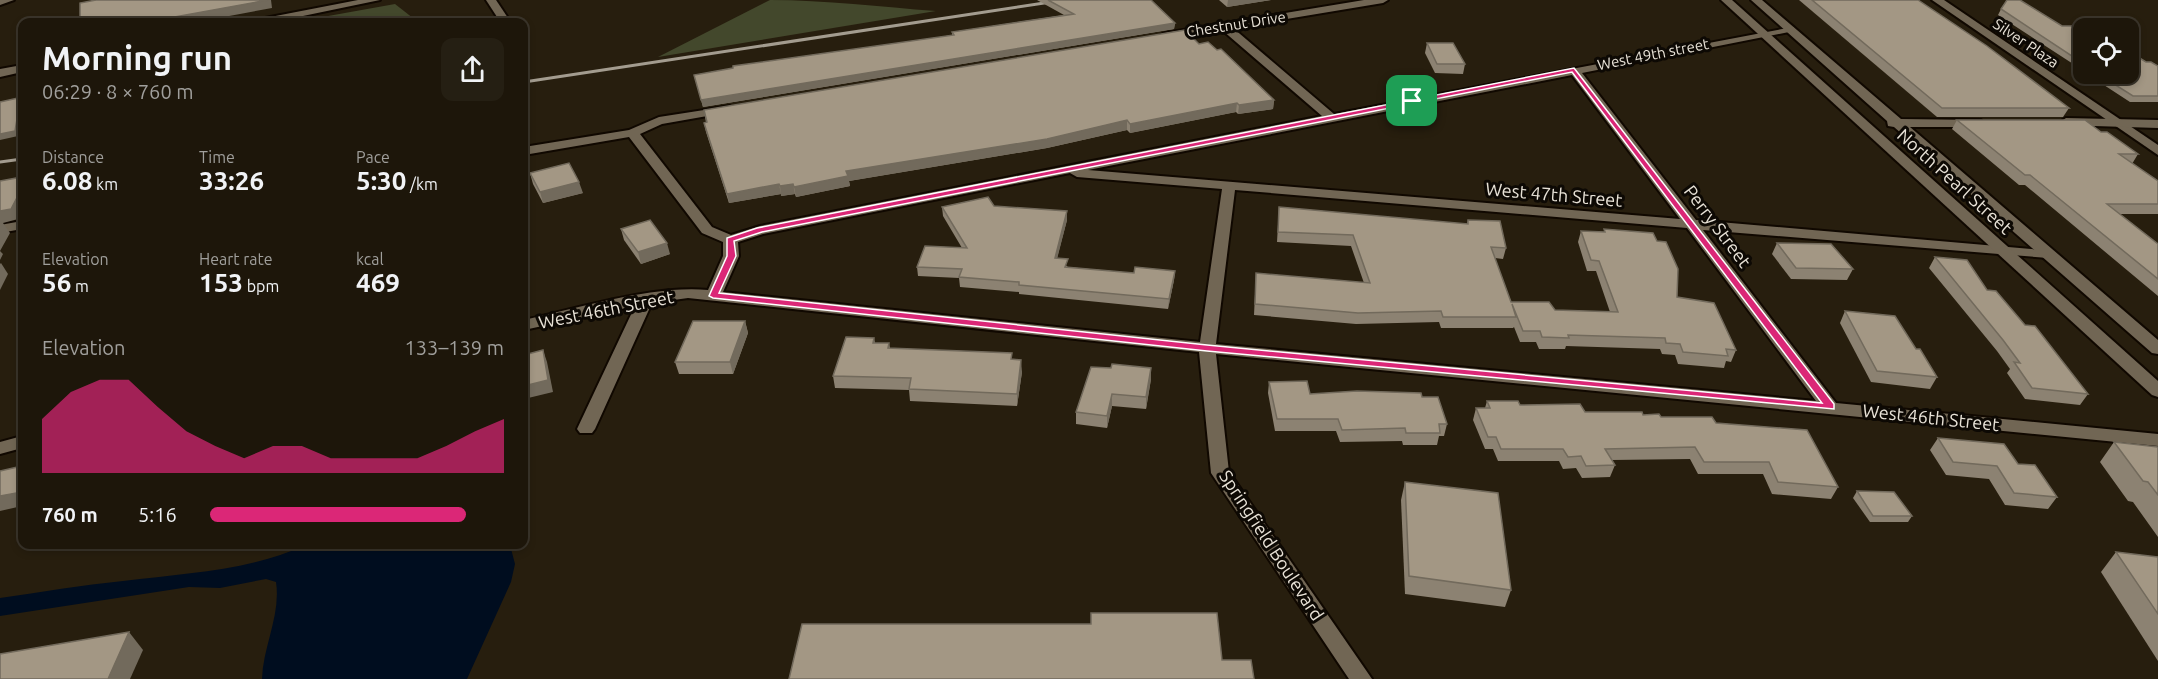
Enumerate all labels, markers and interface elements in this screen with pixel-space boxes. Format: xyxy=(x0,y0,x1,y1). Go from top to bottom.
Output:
street label: Chestnut Drive xyxy=(1185,8,1287,40)
street label: Silver Plaza xyxy=(1990,15,2062,71)
map controls xyxy=(2073,18,2139,84)
button: locate xyxy=(2073,18,2139,84)
street label: West 49th street xyxy=(1596,35,1710,73)
button: share xyxy=(441,38,504,101)
text: Morning run xyxy=(42,39,232,76)
pin xyxy=(1386,75,1437,126)
text: 06:29 · 8 × 760 m xyxy=(42,80,194,103)
icon: arrive xyxy=(1395,84,1428,117)
street label: North Pearl Street xyxy=(1894,124,2016,238)
text: Distance xyxy=(42,148,104,166)
text: Time xyxy=(199,148,235,166)
text: Pace xyxy=(356,148,390,166)
text: 6.08 xyxy=(42,166,92,195)
text: 33:26 xyxy=(199,166,264,195)
text: 5:30 xyxy=(356,166,406,195)
text: km xyxy=(92,175,118,193)
text: /km xyxy=(406,175,438,193)
street label: West 47th Street xyxy=(1485,178,1623,210)
street label: Perry Street xyxy=(1681,181,1755,271)
text: Elevation xyxy=(42,250,109,268)
text: Heart rate xyxy=(199,250,273,268)
text: kcal xyxy=(356,250,384,268)
text: 56 xyxy=(42,268,71,297)
text: 153 xyxy=(199,268,243,297)
text: 469 xyxy=(356,268,400,297)
text: m xyxy=(71,277,89,295)
text: bpm xyxy=(243,277,279,295)
street label: West 46th Street xyxy=(537,286,675,332)
text: Elevation xyxy=(42,336,125,359)
text: 133–139 m xyxy=(405,336,504,359)
street label: West 46th Street xyxy=(1862,400,2000,434)
street label: Springfield Boulevard xyxy=(1216,466,1328,624)
text: 760 m xyxy=(42,503,98,526)
text: 5:16 xyxy=(138,503,177,526)

